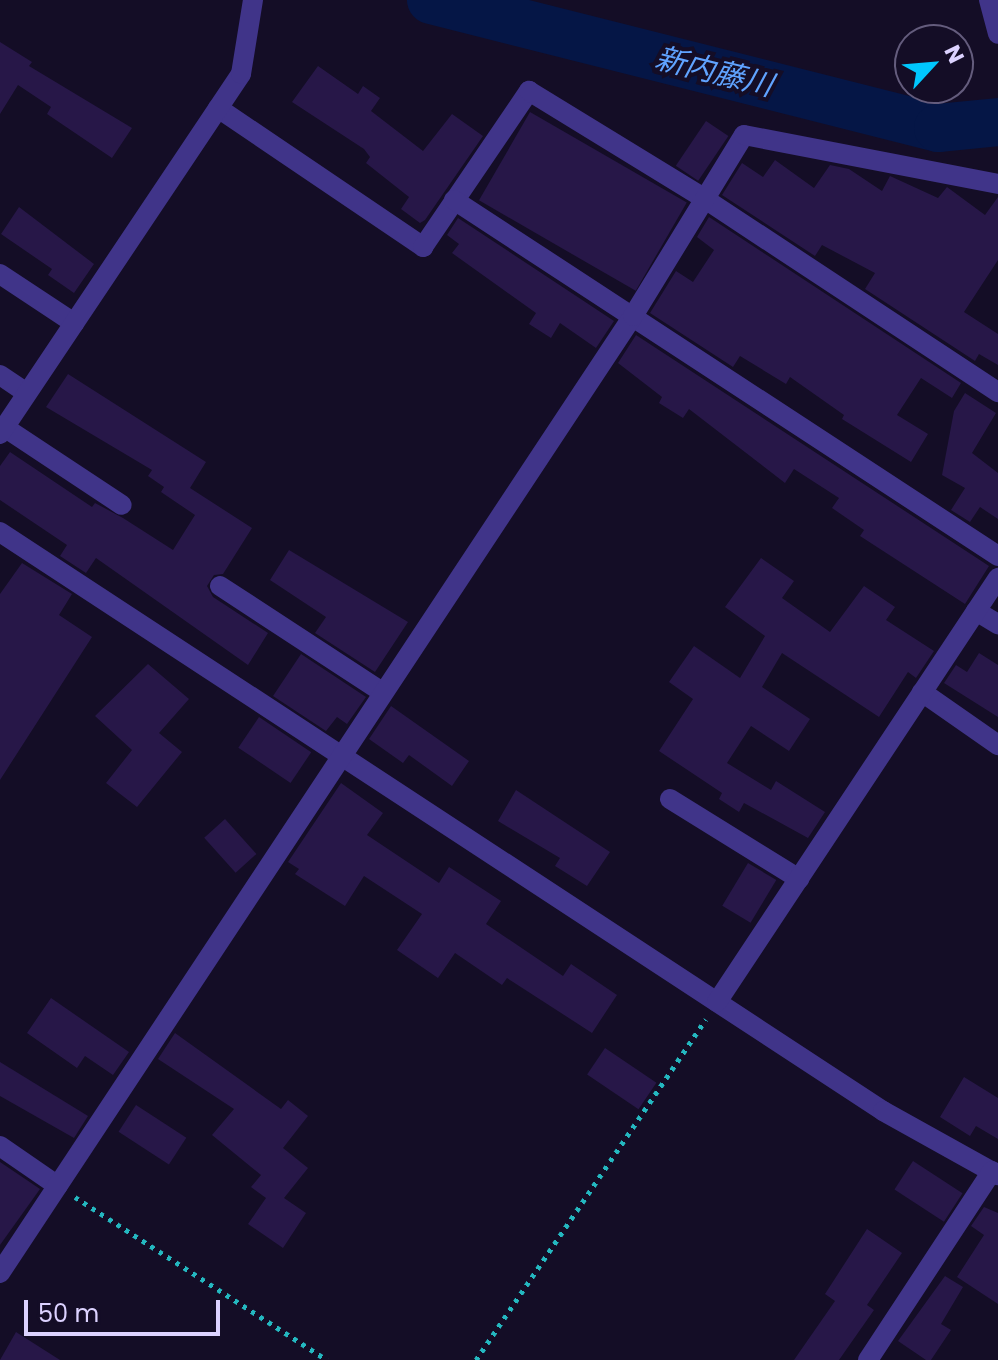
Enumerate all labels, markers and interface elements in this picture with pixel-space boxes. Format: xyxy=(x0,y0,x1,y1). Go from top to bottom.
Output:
north arrow xyxy=(894,24,974,104)
water label: 新内藤川 xyxy=(651,40,777,104)
text: N xyxy=(937,40,972,68)
scale bar xyxy=(28,1284,224,1334)
text: 50 m xyxy=(38,1297,99,1330)

